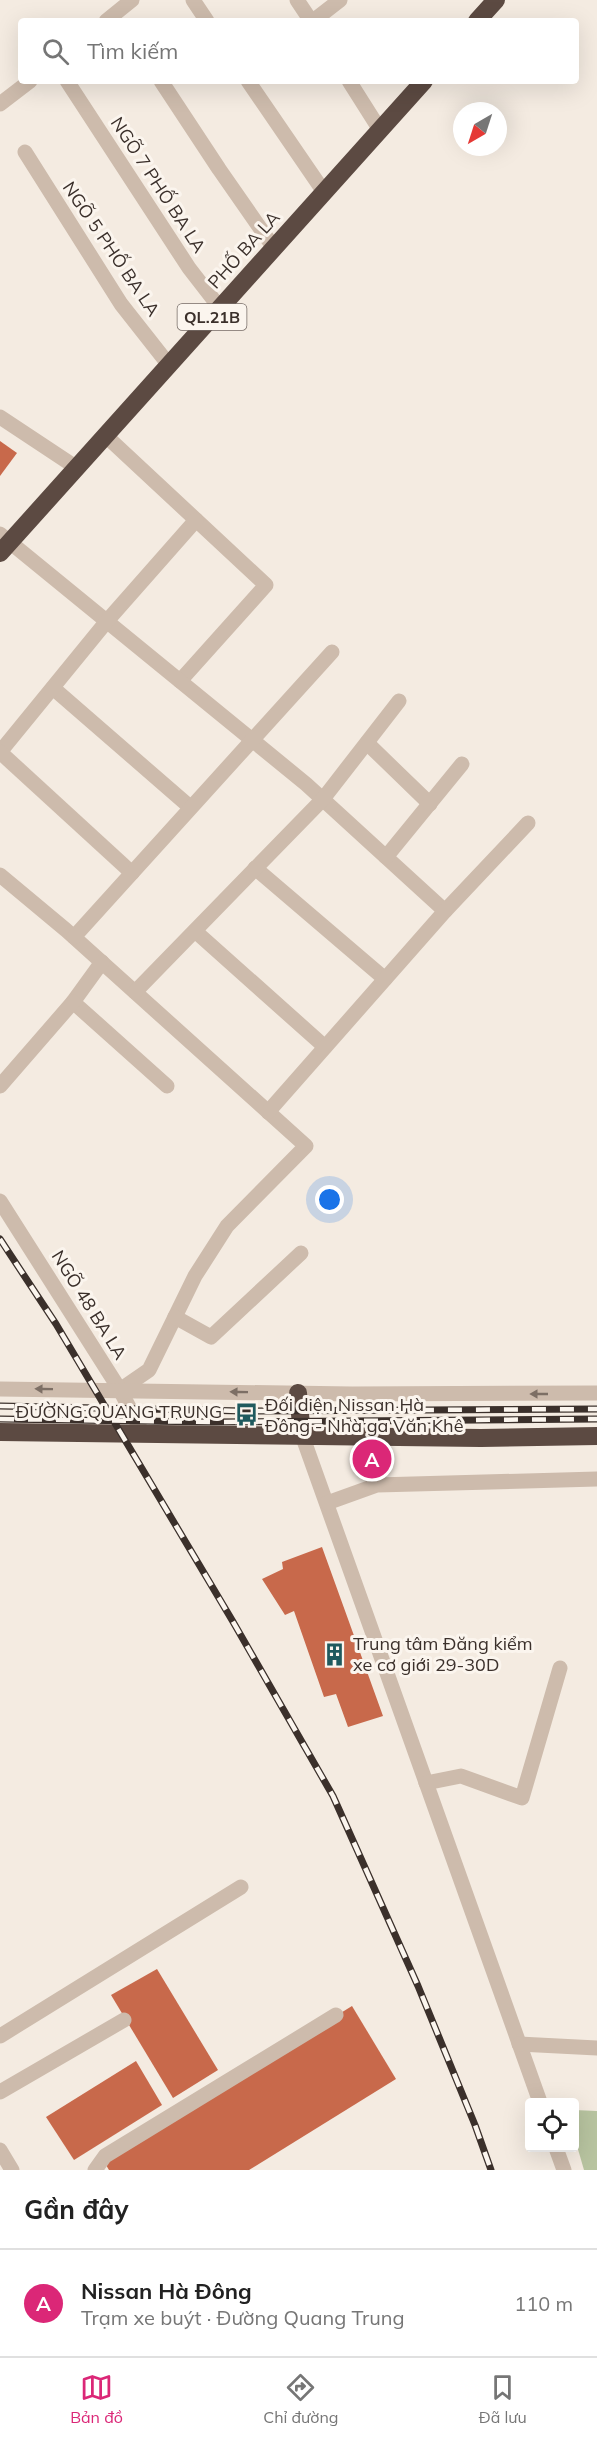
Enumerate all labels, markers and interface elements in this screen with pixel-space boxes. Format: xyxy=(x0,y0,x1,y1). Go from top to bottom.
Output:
search box xyxy=(18,18,579,84)
icon: search xyxy=(39,35,72,68)
text: Tìm kiếm xyxy=(87,37,178,65)
north arrow xyxy=(453,102,507,156)
street label: NGÕ 7 PHỐ BA LA xyxy=(106,112,211,257)
street label: NGÕ 5 PHỐ BA LA xyxy=(58,177,165,320)
street label: PHỐ BA LA xyxy=(203,206,285,293)
road number: QL.21B xyxy=(178,304,246,330)
your location xyxy=(315,1185,344,1214)
street label: NGÕ 48 BA LA xyxy=(47,1246,132,1363)
one-way arrow xyxy=(34,1384,53,1394)
one-way arrow xyxy=(229,1387,248,1397)
one-way arrow xyxy=(529,1389,548,1398)
place label: Đối diện Nissan Hà Đông - Nhà ga Văn Khê xyxy=(265,1393,463,1437)
street label: ĐƯỜNG QUANG TRUNG xyxy=(16,1400,222,1423)
bus stop icon: Đối diện Nissan Hà Đông - Nhà ga Văn Khê xyxy=(234,1402,260,1428)
pin: A xyxy=(352,1436,392,1482)
place label: Trung tâm Đăng kiểm xe cơ giới 29-30D xyxy=(353,1632,533,1676)
building icon: Trung tâm Đăng kiểm xe cơ giới 29-30D xyxy=(322,1641,348,1667)
map controls xyxy=(525,2098,579,2152)
button: locate xyxy=(525,2098,579,2152)
text: Gần đây xyxy=(24,2193,129,2226)
text: Nissan Hà Đông xyxy=(81,2277,252,2305)
text: A xyxy=(36,2291,51,2316)
text: 110 m xyxy=(514,2291,573,2316)
text: Trạm xe buýt · Đường Quang Trung xyxy=(81,2305,405,2330)
tab: Bản đồ xyxy=(70,2371,123,2427)
tab: Chỉ đường xyxy=(263,2371,339,2427)
tab: Đã lưu xyxy=(479,2371,527,2427)

